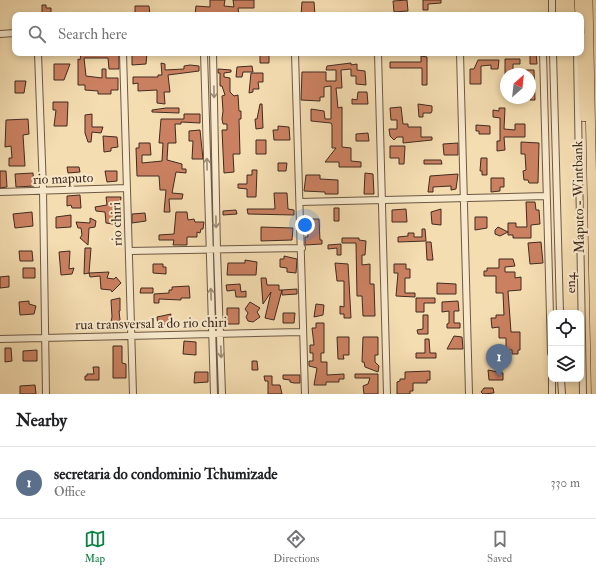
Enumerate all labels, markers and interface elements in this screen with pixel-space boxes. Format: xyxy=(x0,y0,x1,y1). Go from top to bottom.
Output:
search box xyxy=(12,12,584,56)
icon: search xyxy=(26,23,48,45)
text: Search here xyxy=(58,25,127,44)
north arrow xyxy=(500,68,536,104)
one-way arrow xyxy=(210,85,217,98)
street label: Maputo - Wintbank xyxy=(569,140,589,253)
one-way arrow xyxy=(203,158,211,171)
street label: rio maputo xyxy=(32,169,94,189)
street label: rio chiri xyxy=(107,201,126,246)
one-way arrow xyxy=(212,215,220,228)
your location xyxy=(295,215,315,235)
street label: en4 xyxy=(562,271,579,293)
one-way arrow xyxy=(207,288,215,301)
map controls xyxy=(548,310,584,382)
button: locate xyxy=(548,310,584,346)
street label: rua transversal a do rio chiri xyxy=(75,314,228,333)
pin: 1 xyxy=(486,344,512,377)
one-way arrow xyxy=(217,345,225,358)
button: layers xyxy=(548,346,584,382)
text: Nearby xyxy=(16,410,67,431)
text: secretaria do condominio Tchumizade xyxy=(54,465,278,484)
text: 1 xyxy=(27,475,31,491)
text: 330 m xyxy=(551,475,580,491)
text: Office xyxy=(54,484,86,500)
tab: Map xyxy=(84,528,106,565)
tab: Directions xyxy=(273,528,320,565)
tab: Saved xyxy=(487,528,512,565)

